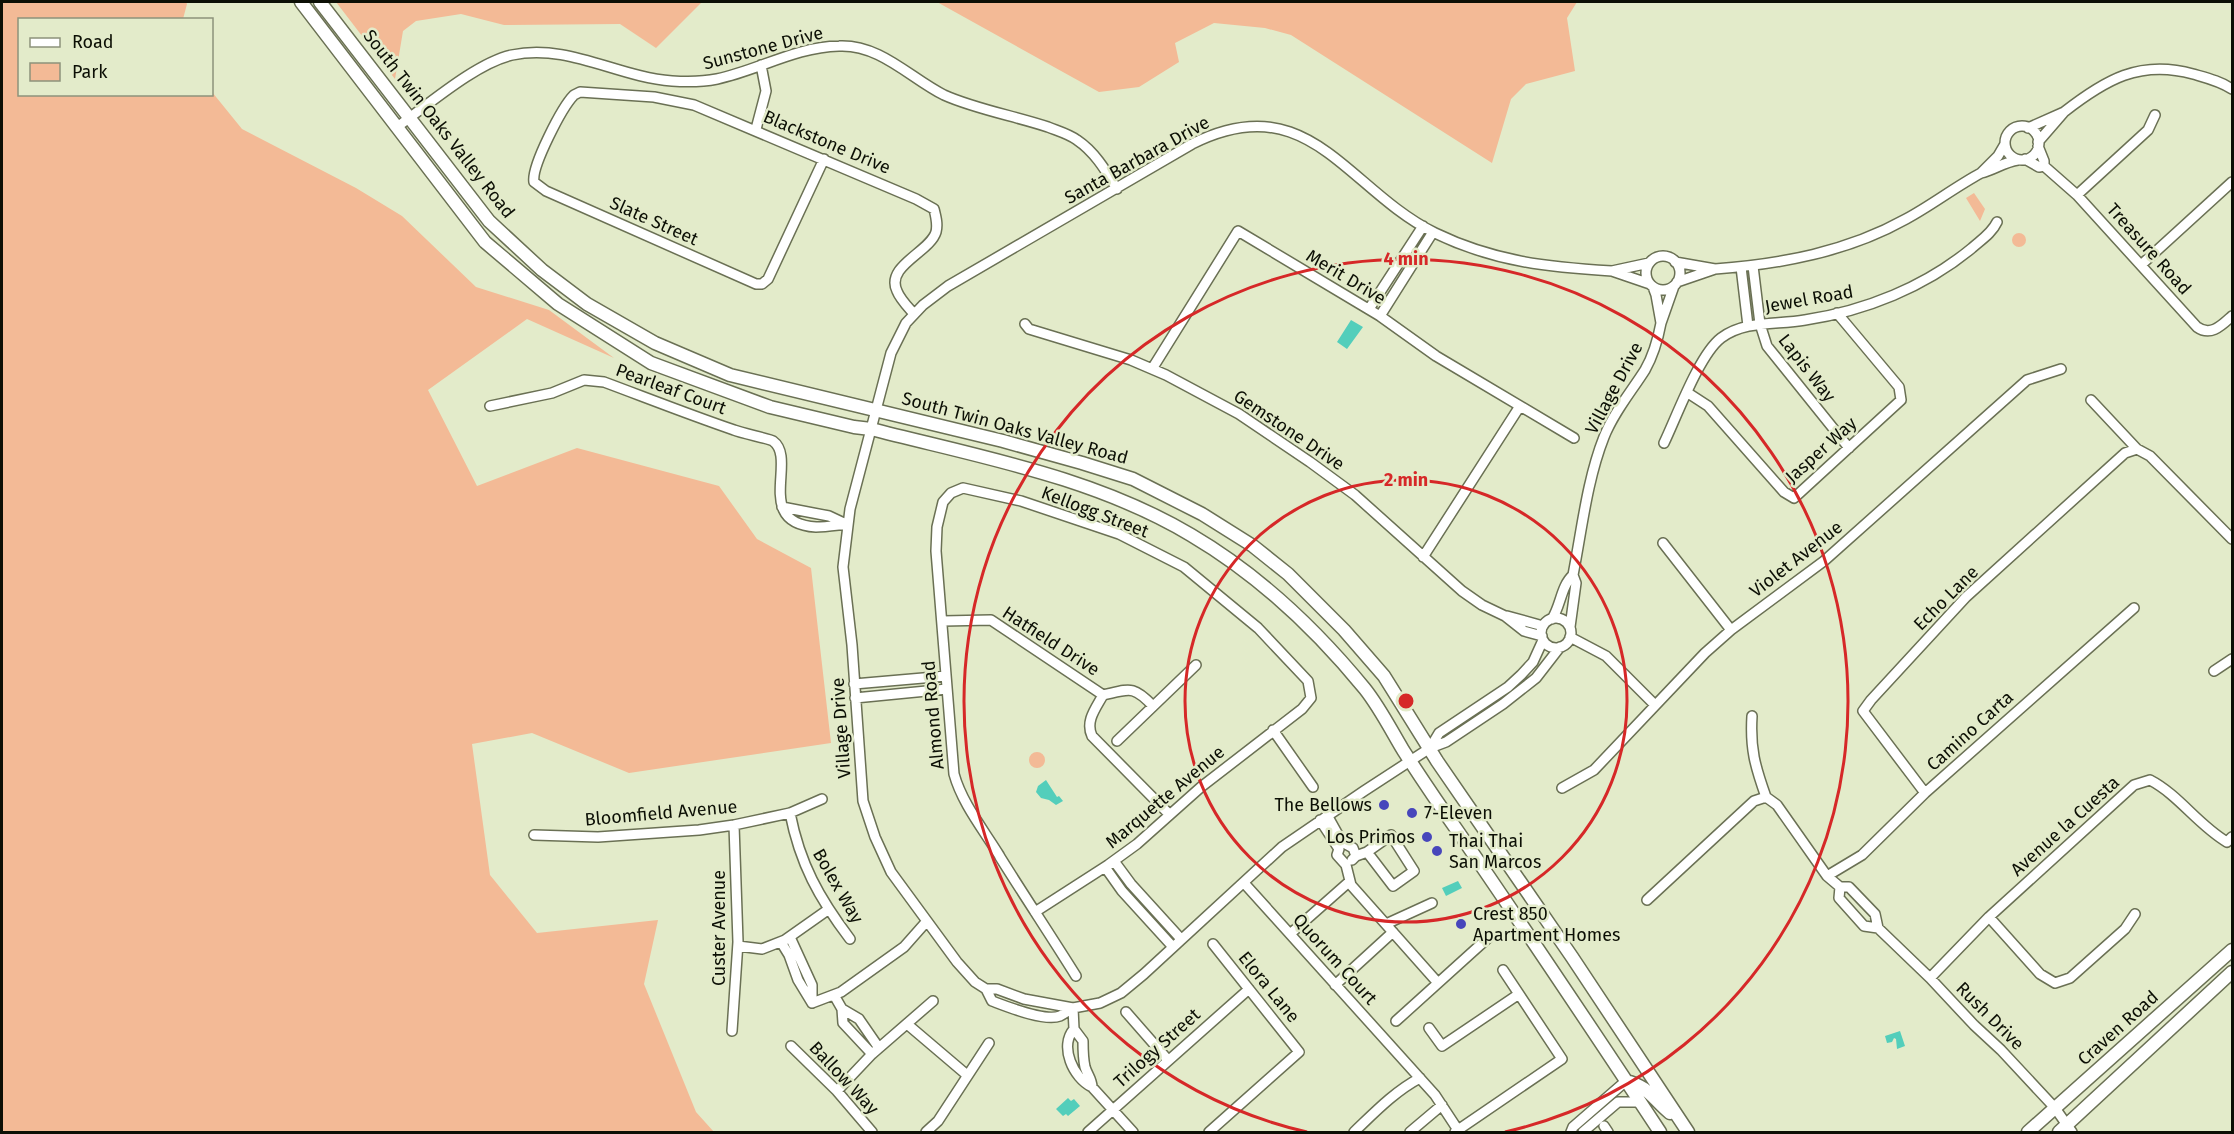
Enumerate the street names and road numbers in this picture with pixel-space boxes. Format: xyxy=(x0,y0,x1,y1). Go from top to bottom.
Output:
street label: Sunstone Drive xyxy=(701,21,825,75)
street label: South Twin Oaks Valley Road xyxy=(359,25,519,223)
street label: Blackstone Drive xyxy=(760,105,894,179)
street label: Santa Barbara Drive xyxy=(1061,111,1213,209)
street label: Slate Street xyxy=(606,192,702,250)
street label: Treasure Road xyxy=(2102,199,2196,299)
street label: Merit Drive xyxy=(1302,245,1390,309)
street label: Jewel Road xyxy=(1763,280,1855,318)
street label: Lapis Way xyxy=(1774,330,1840,406)
street label: Village Drive xyxy=(1581,338,1647,438)
street label: Pearleaf Court xyxy=(613,359,730,419)
street label: Gemstone Drive xyxy=(1229,385,1349,475)
street label: South Twin Oaks Valley Road xyxy=(899,387,1131,469)
street label: Jasper Way xyxy=(1781,412,1861,488)
street label: Kellogg Street xyxy=(1038,481,1152,543)
street label: Violet Avenue xyxy=(1745,516,1847,602)
street label: Echo Lane xyxy=(1909,561,1983,635)
street label: Hatfield Drive xyxy=(998,601,1104,681)
street label: Almond Road xyxy=(917,660,949,770)
street label: Village Drive xyxy=(827,677,855,779)
street label: Camino Carta xyxy=(1922,686,2018,776)
street label: Marquette Avenue xyxy=(1101,741,1229,853)
street label: Avenue la Cuesta xyxy=(2006,771,2124,881)
street label: Bloomfield Avenue xyxy=(584,795,738,831)
street label: Bolex Way xyxy=(808,845,868,927)
street label: Custer Avenue xyxy=(708,870,730,986)
street label: Quorum Court xyxy=(1288,909,1382,1010)
street label: Elora Lane xyxy=(1234,947,1304,1027)
street label: Rush Drive xyxy=(1951,977,2029,1055)
street label: Craven Road xyxy=(2073,986,2163,1070)
street label: Trilogy Street xyxy=(1109,1003,1205,1092)
street label: Ballow Way xyxy=(805,1037,883,1119)

